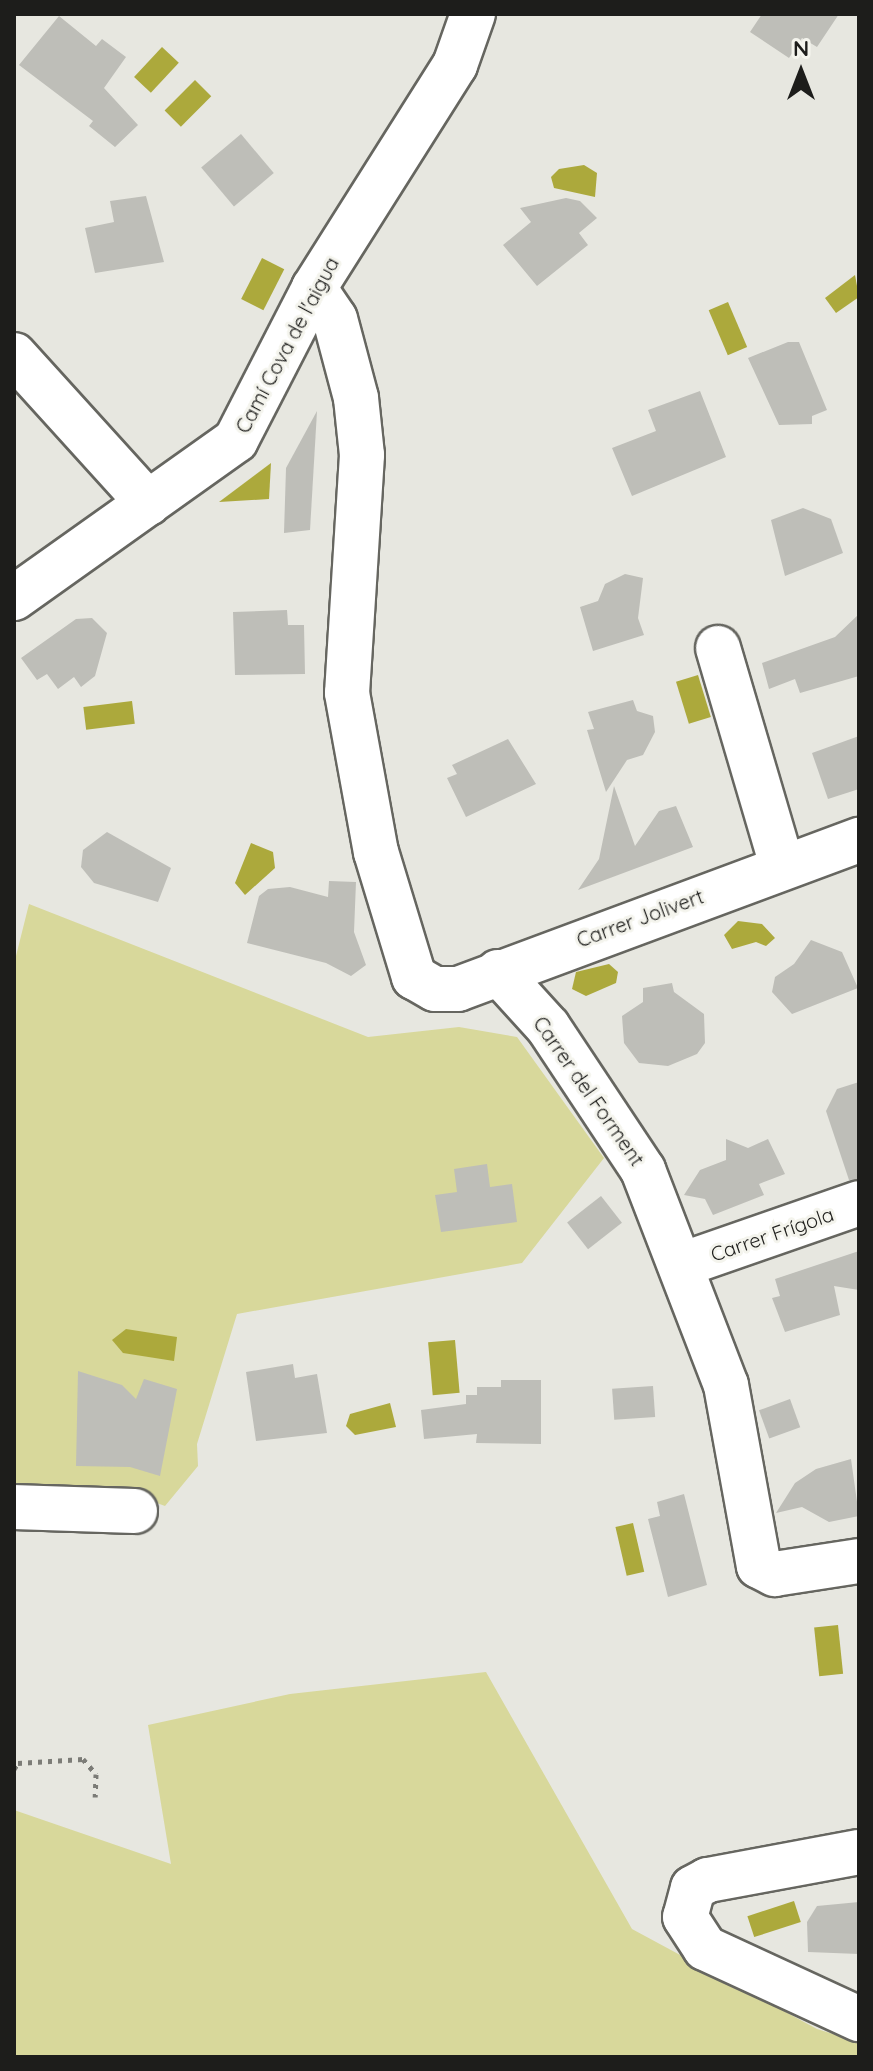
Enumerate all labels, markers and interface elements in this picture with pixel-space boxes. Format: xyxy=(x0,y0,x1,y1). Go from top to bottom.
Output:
north arrow xyxy=(761,32,841,112)
text: N xyxy=(793,34,809,62)
street label: Camí Cova de l'aigua xyxy=(230,253,344,437)
street label: Carrer Jolivert xyxy=(573,884,707,952)
street label: Carrer del Forment xyxy=(528,1012,650,1170)
street label: Carrer Frígola xyxy=(707,1202,837,1266)

